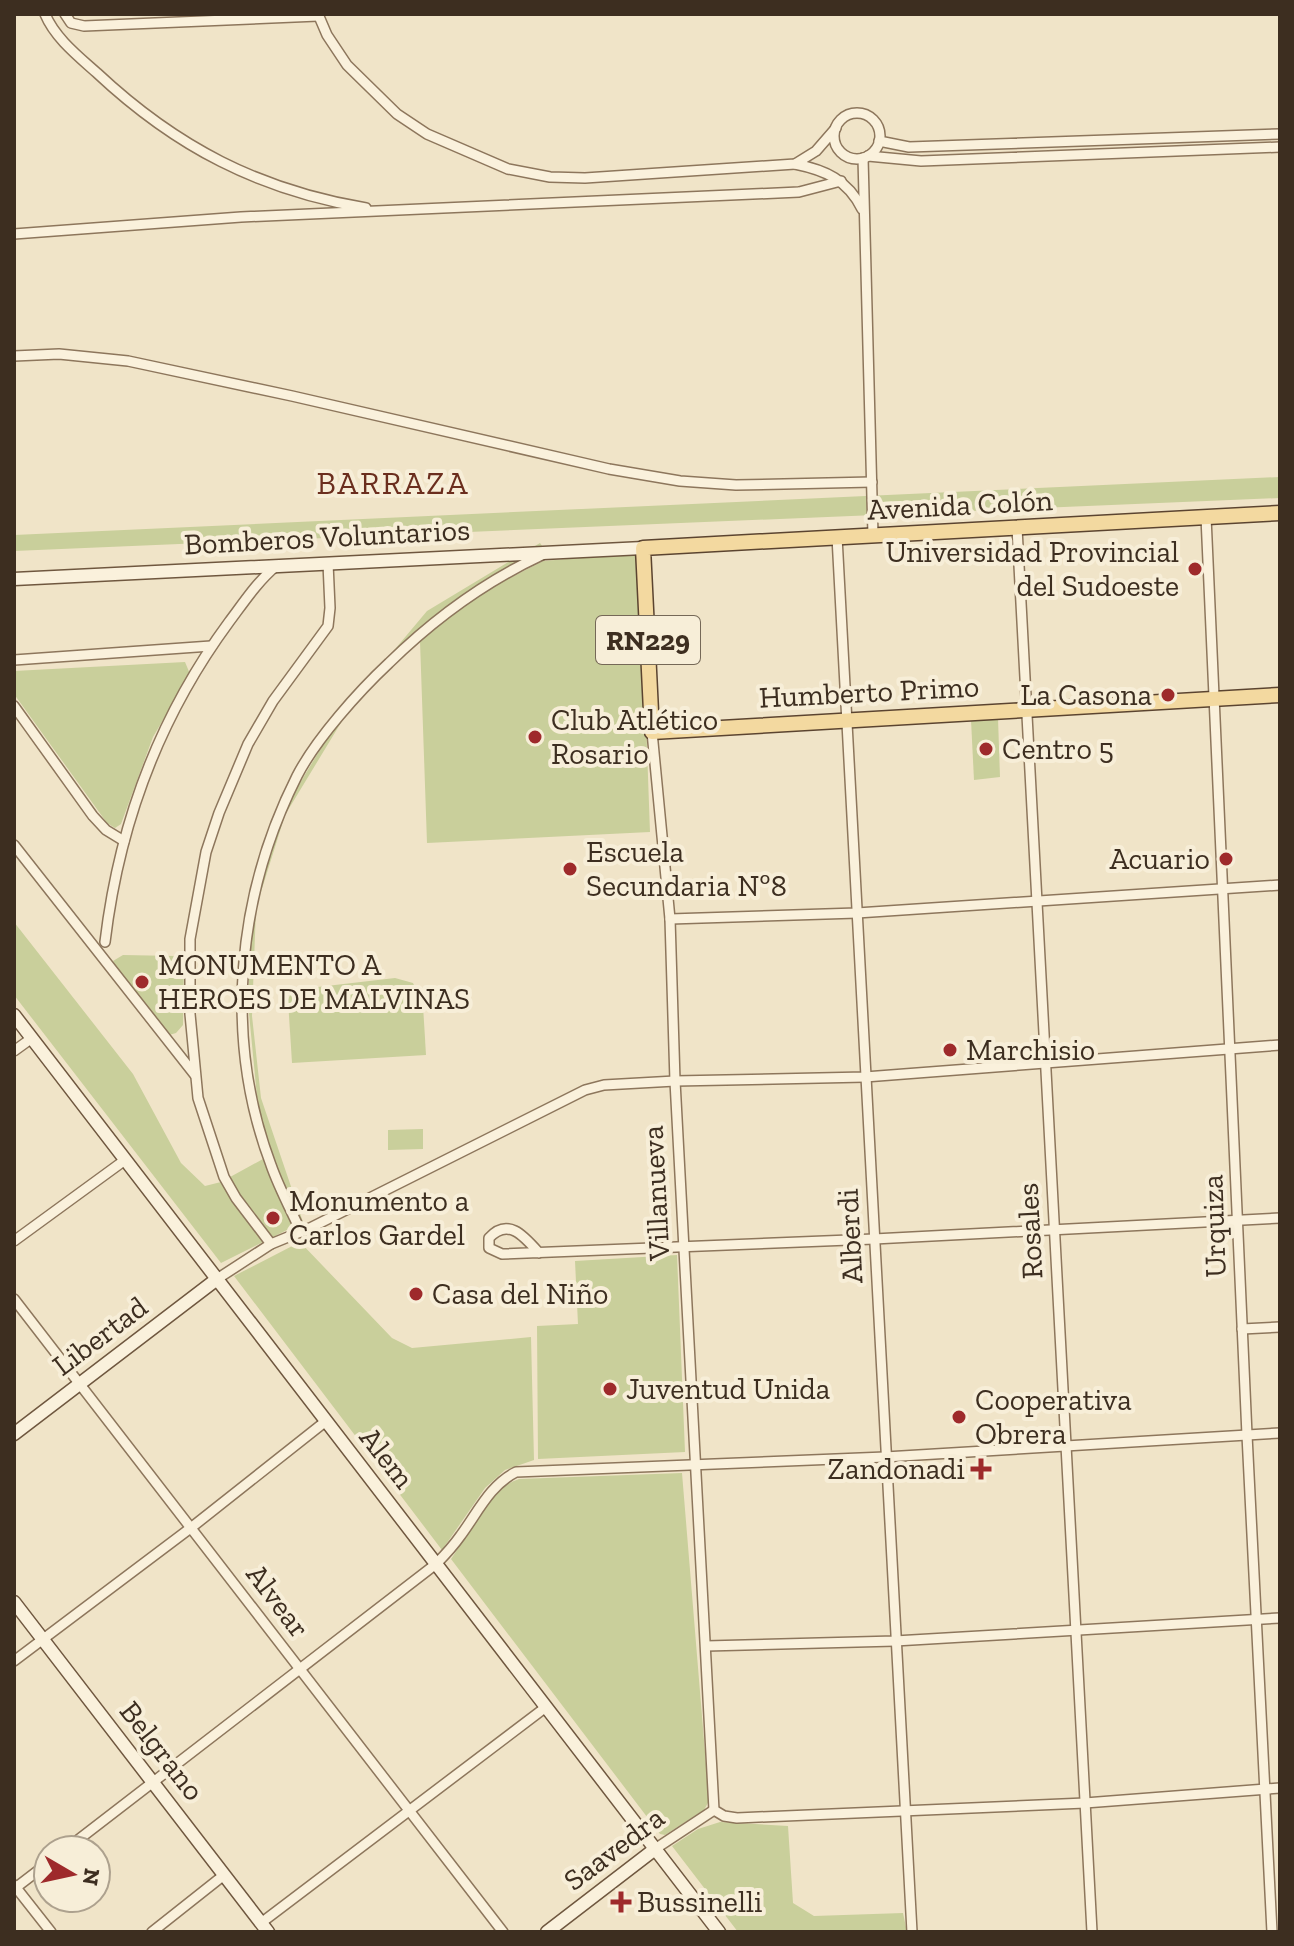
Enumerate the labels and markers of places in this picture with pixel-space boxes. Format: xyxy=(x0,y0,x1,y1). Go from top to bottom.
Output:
place label: Universidad Provincial del Sudoeste xyxy=(885,534,1179,604)
marker: Universidad Provincial del Sudoeste xyxy=(1186,560,1204,578)
place label: La Casona xyxy=(1020,677,1152,713)
marker: La Casona xyxy=(1159,686,1177,704)
place label: Club Atlético Rosario xyxy=(551,702,718,772)
marker: Club Atlético Rosario xyxy=(526,728,544,746)
place label: Centro 5 xyxy=(1002,731,1114,767)
marker: Centro 5 xyxy=(977,740,995,758)
place label: Escuela Secundaria Nº8 xyxy=(586,834,787,904)
place label: Acuario xyxy=(1109,841,1210,877)
marker: Acuario xyxy=(1217,850,1235,868)
marker: Escuela Secundaria Nº8 xyxy=(561,860,579,878)
place label: MONUMENTO A HEROES DE MALVINAS xyxy=(158,947,470,1017)
marker: MONUMENTO A HEROES DE MALVINAS xyxy=(133,973,151,991)
place label: Marchisio xyxy=(966,1032,1095,1068)
marker: Marchisio xyxy=(941,1041,959,1059)
place label: Monumento a Carlos Gardel xyxy=(289,1183,469,1253)
marker: Monumento a Carlos Gardel xyxy=(264,1209,282,1227)
place label: Casa del Niño xyxy=(432,1276,608,1312)
marker: Casa del Niño xyxy=(407,1285,425,1303)
place label: Juventud Unida xyxy=(626,1371,830,1407)
marker: Juventud Unida xyxy=(601,1380,619,1398)
place label: Cooperativa Obrera xyxy=(975,1382,1132,1452)
marker: Cooperativa Obrera xyxy=(950,1408,968,1426)
place label: Zandonadi xyxy=(828,1451,965,1487)
marker: Zandonadi xyxy=(972,1460,990,1478)
place label: Bussinelli xyxy=(637,1884,762,1920)
marker: Bussinelli xyxy=(612,1893,630,1911)

